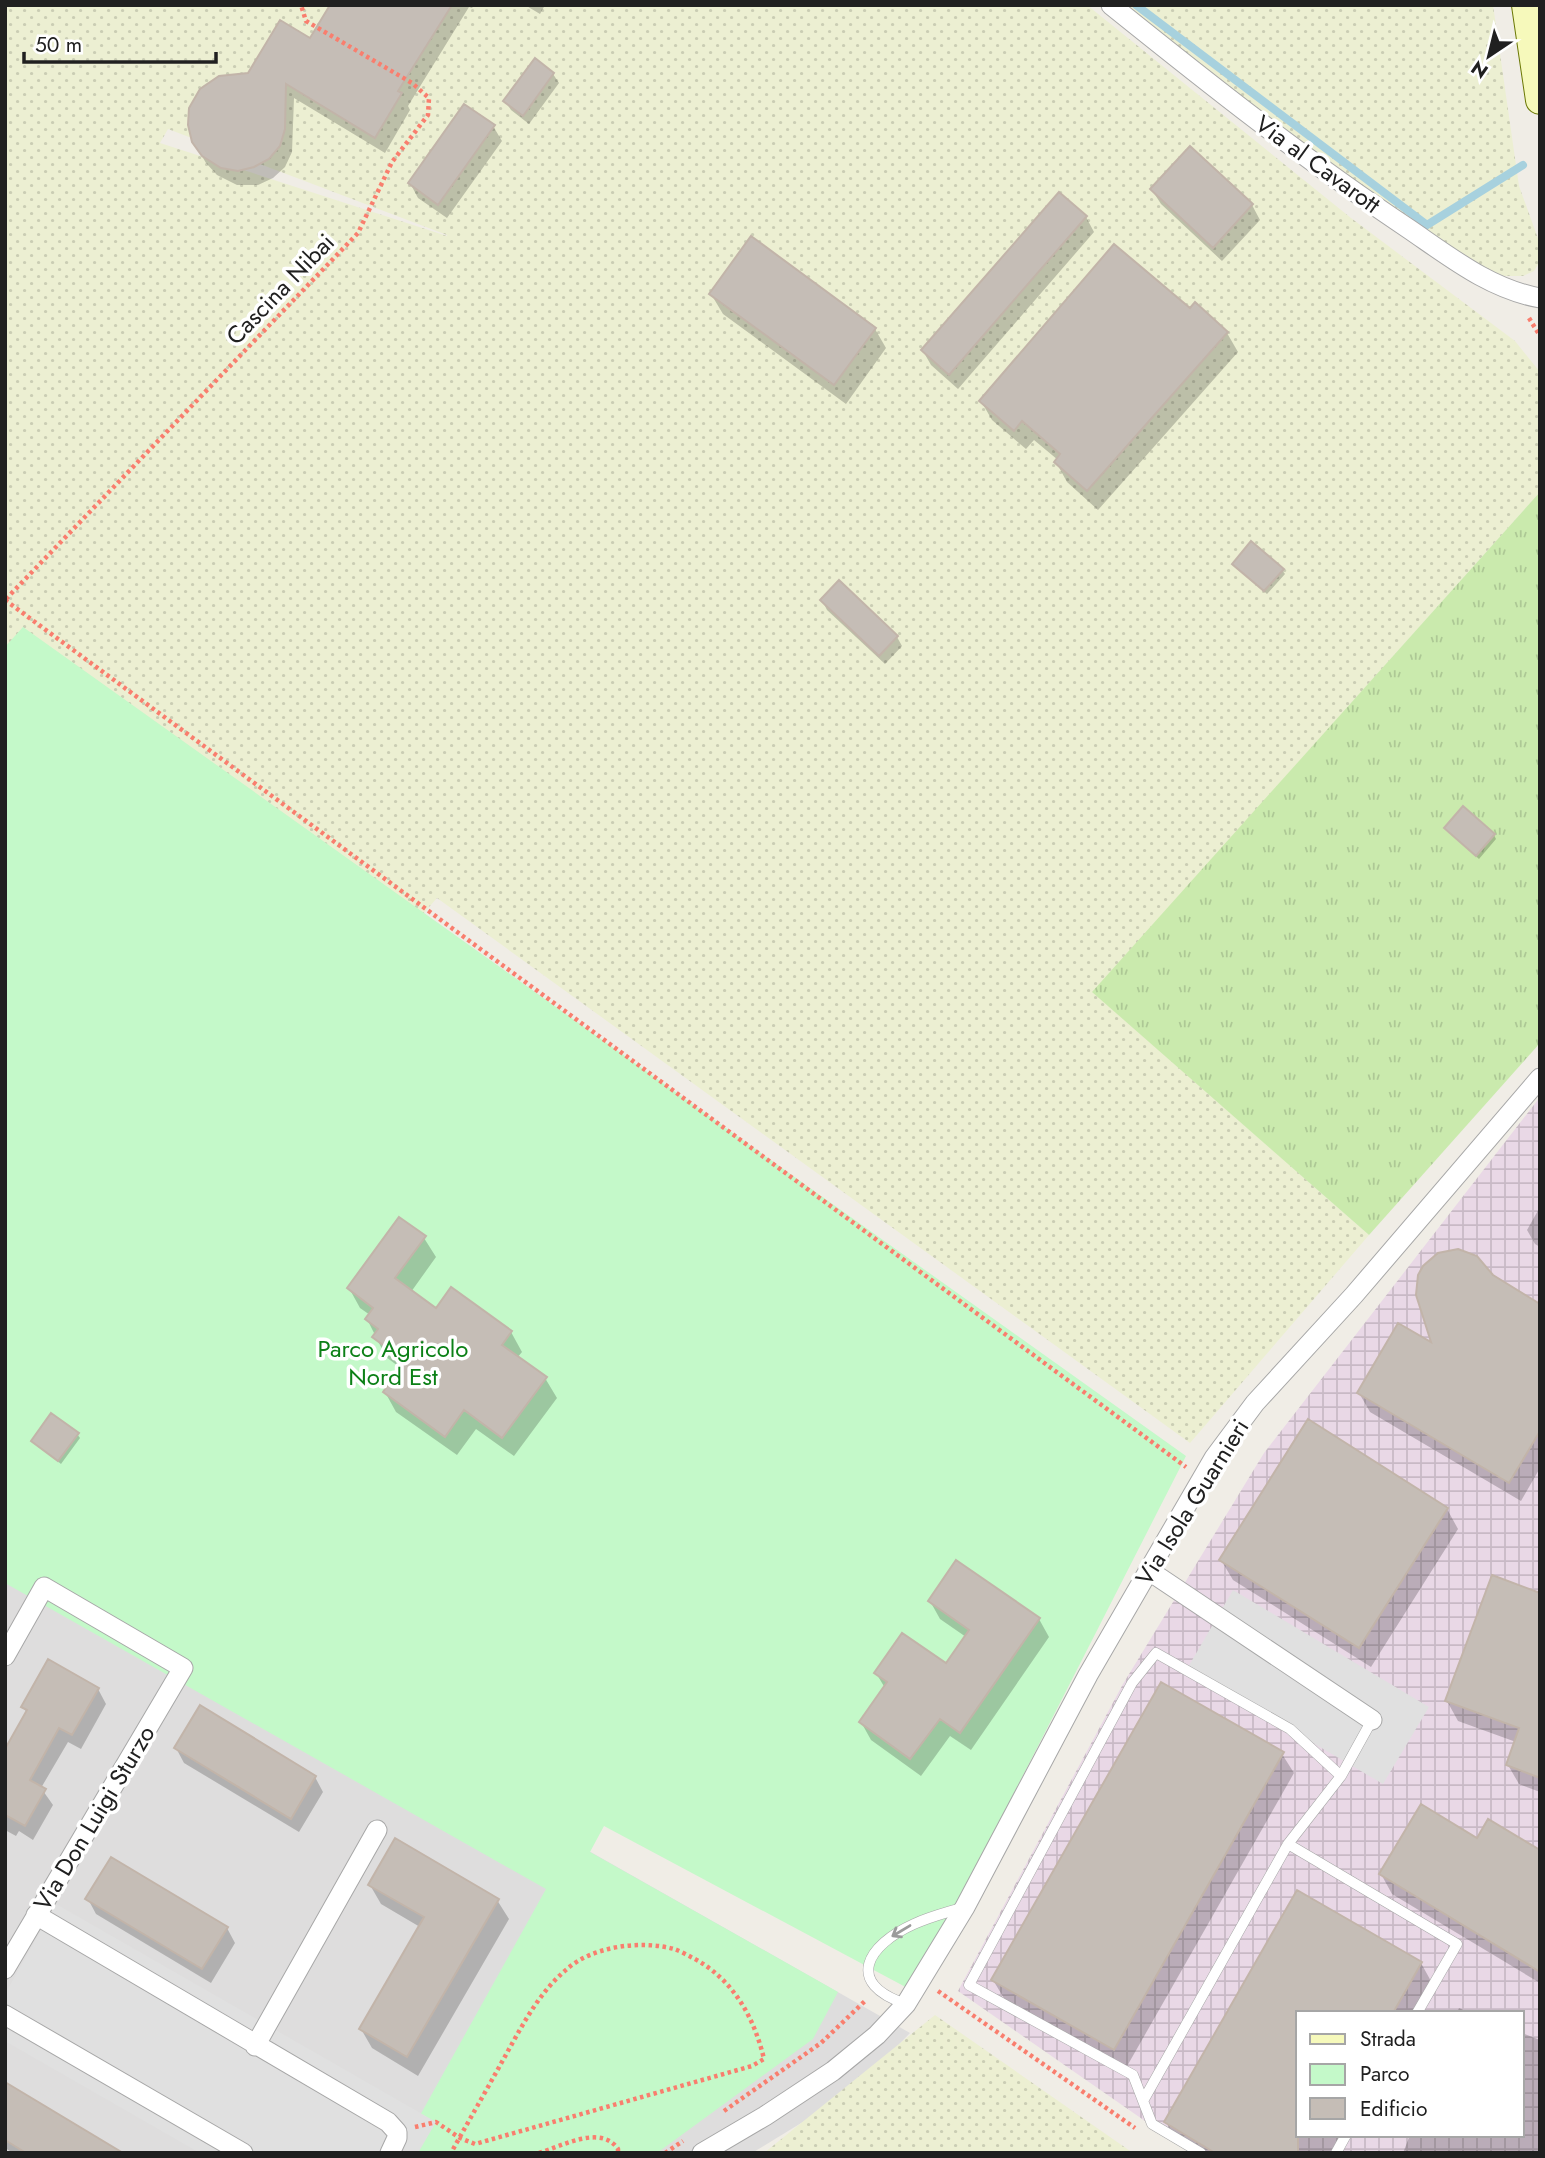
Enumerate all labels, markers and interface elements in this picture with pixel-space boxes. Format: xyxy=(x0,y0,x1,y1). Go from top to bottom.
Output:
scale bar xyxy=(24,21,217,65)
north arrow xyxy=(1454,21,1524,91)
text: 50 m xyxy=(35,30,82,60)
text: N xyxy=(1466,54,1493,85)
street label: Via al Cavarott xyxy=(1248,106,1388,222)
street label: Cascina Nibai xyxy=(218,225,342,353)
park label: Parco Agricolo Nord Est xyxy=(318,1331,468,1394)
street label: Via Isola Guarnieri xyxy=(1127,1412,1257,1592)
street label: Via Don Luigi Sturzo xyxy=(25,1719,163,1917)
one-way arrow xyxy=(892,1924,912,1938)
legend xyxy=(1296,2011,1524,2137)
text: Strada xyxy=(1360,2024,1416,2054)
text: Parco xyxy=(1360,2059,1409,2089)
text: Edificio xyxy=(1360,2094,1427,2124)

